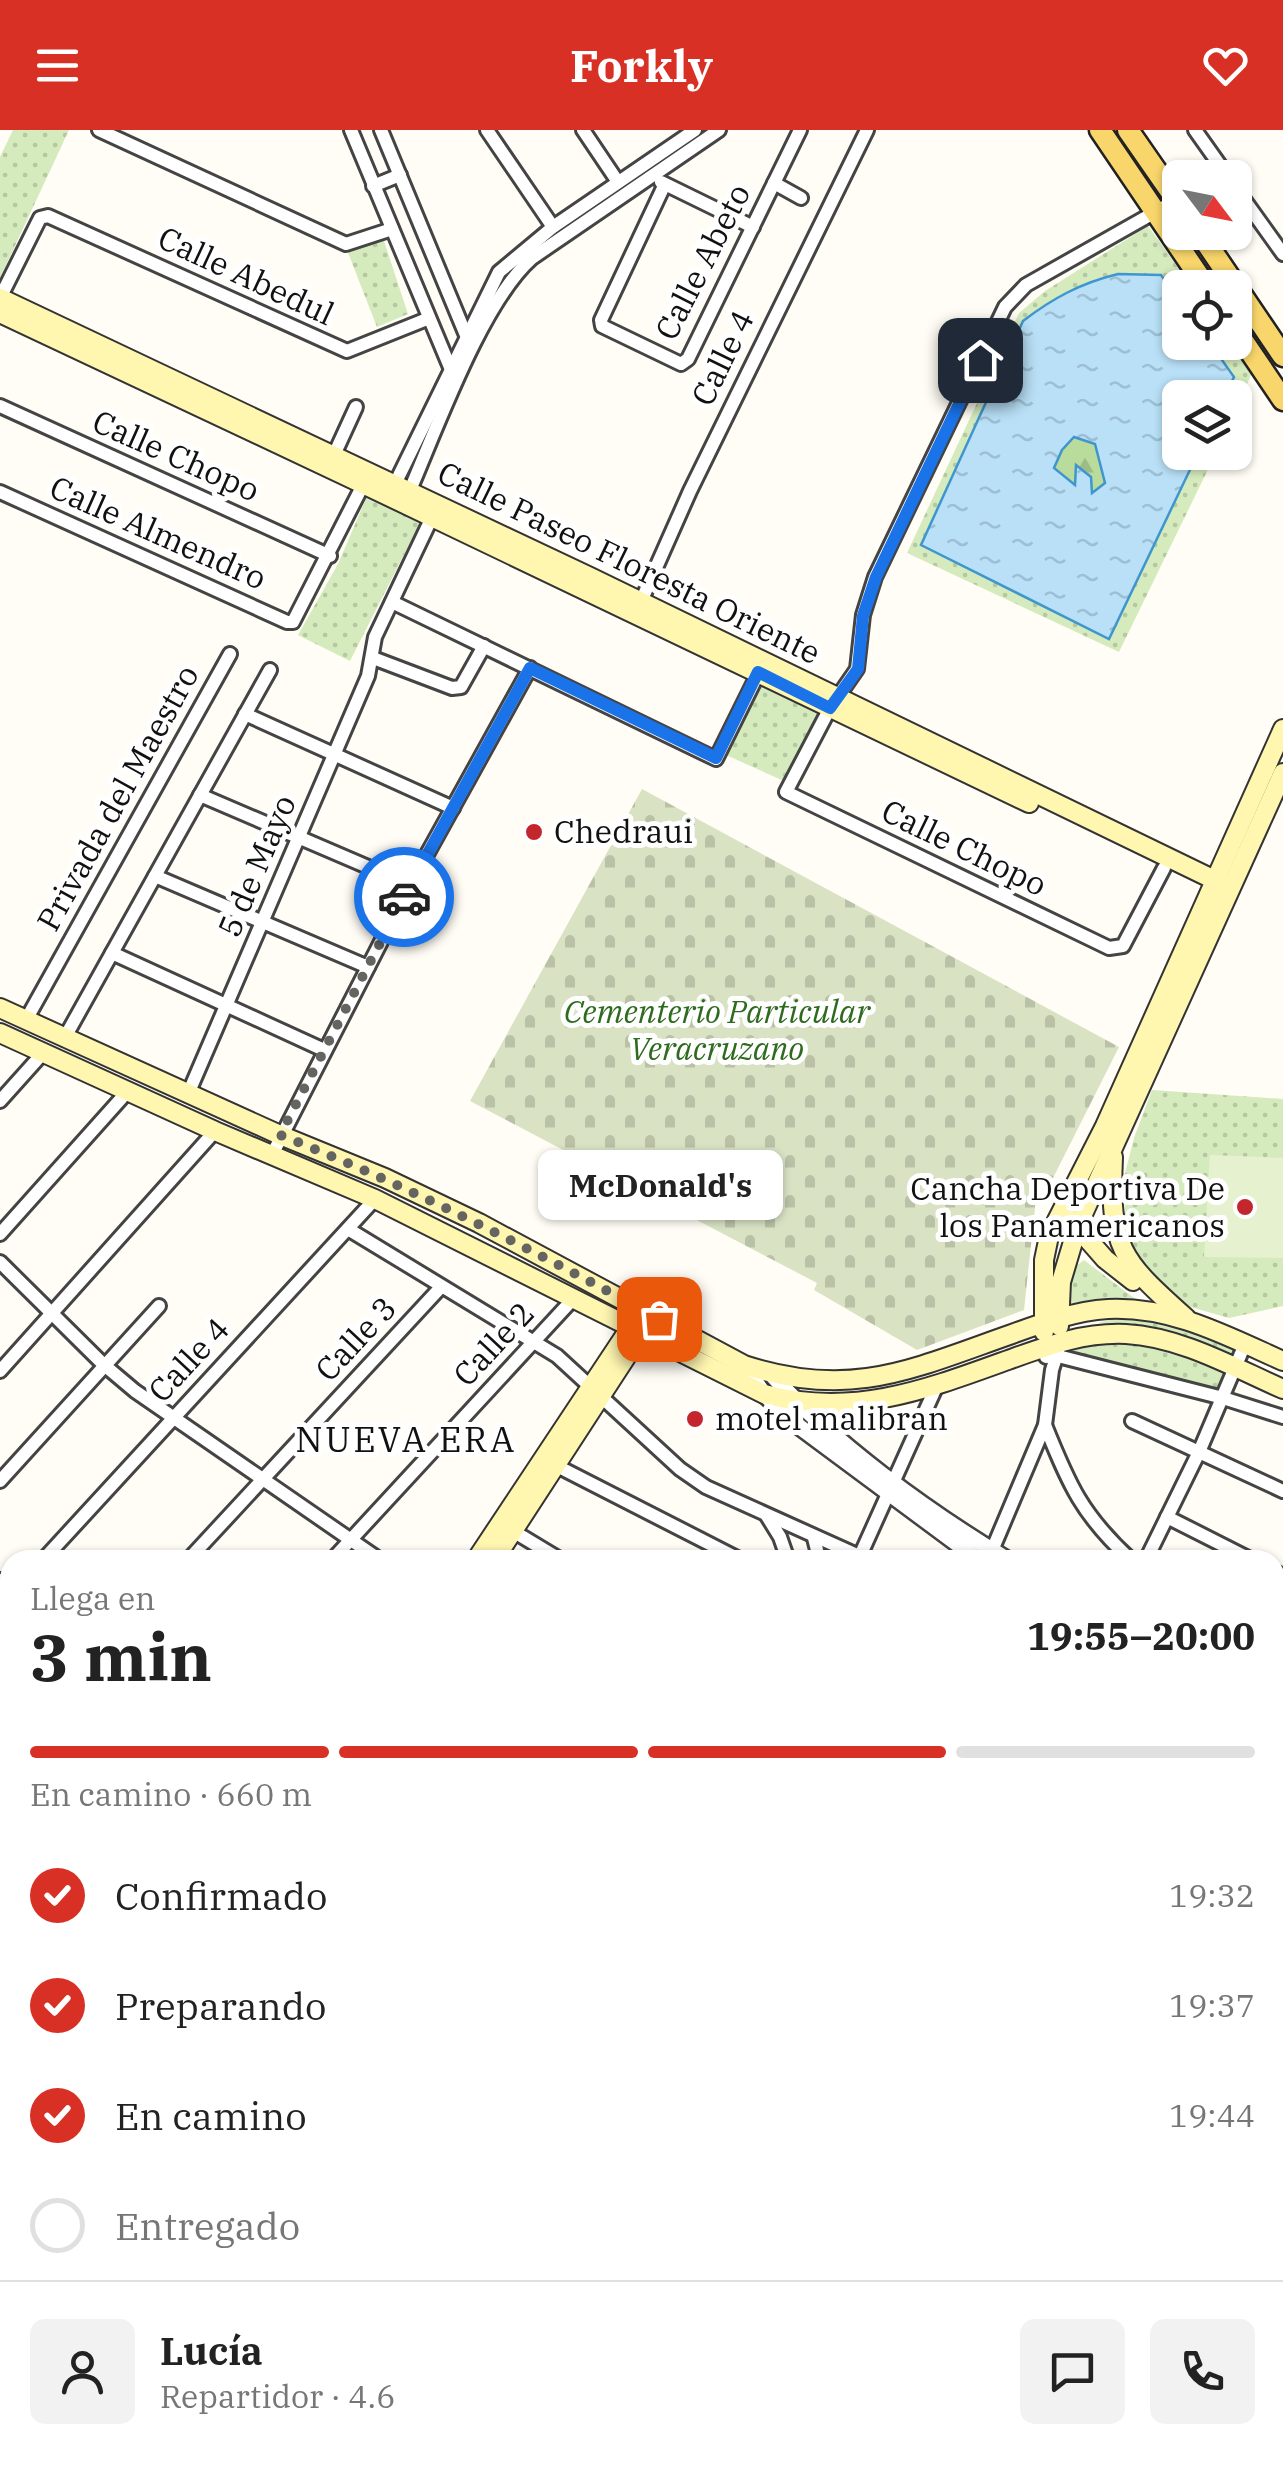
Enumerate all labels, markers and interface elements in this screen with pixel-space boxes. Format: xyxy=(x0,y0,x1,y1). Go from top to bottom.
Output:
text: Forkly xyxy=(570,36,713,94)
icon: menu xyxy=(30,38,85,93)
icon: heart xyxy=(1198,38,1253,93)
north arrow xyxy=(1162,160,1252,250)
map controls xyxy=(1162,160,1252,470)
street label: Calle Abeto xyxy=(645,176,759,347)
street label: Calle Abedul xyxy=(152,216,341,334)
button: locate xyxy=(1162,270,1252,360)
street label: Calle 4 xyxy=(681,303,763,412)
pin xyxy=(938,318,1023,403)
icon: home xyxy=(953,333,1008,388)
button: layers xyxy=(1162,380,1252,470)
street label: Calle Chopo xyxy=(86,400,266,511)
street label: Calle Paseo Floresta Oriente xyxy=(431,451,828,673)
street label: Calle Almendro xyxy=(44,466,273,599)
street label: Privada del Maestro xyxy=(27,657,208,938)
street label: 5 de Mayo xyxy=(207,788,305,943)
street label: Calle Chopo xyxy=(875,789,1054,905)
place label: Chedraui xyxy=(554,810,693,852)
marker: Chedraui xyxy=(523,821,545,843)
courier xyxy=(354,847,454,947)
icon: car xyxy=(377,870,432,925)
park label: Cementerio Particular Veracruzano xyxy=(564,990,871,1069)
callout: McDonald's xyxy=(536,1149,782,1219)
text: McDonald's xyxy=(569,1164,752,1206)
place label: Cancha Deportiva De los Panamericanos xyxy=(910,1167,1225,1246)
marker: Cancha Deportiva De los Panamericanos xyxy=(1234,1196,1256,1218)
pin xyxy=(617,1277,702,1362)
street label: Calle 3 xyxy=(306,1287,405,1390)
street label: Calle 2 xyxy=(444,1292,543,1395)
icon: bag xyxy=(632,1292,687,1347)
street label: Calle 4 xyxy=(139,1308,238,1411)
place label: motel malibran xyxy=(715,1397,948,1439)
marker: motel malibran xyxy=(684,1408,706,1430)
district label: NUEVA ERA xyxy=(295,1416,517,1462)
text: Llega en xyxy=(30,1577,156,1619)
text: 19:55–20:00 xyxy=(1027,1611,1255,1660)
text: 3 min xyxy=(30,1614,212,1699)
text: En camino · 660 m xyxy=(30,1773,312,1815)
icon: check xyxy=(30,1868,85,1923)
text: Confirmado xyxy=(115,1871,327,1920)
text: 19:32 xyxy=(1169,1874,1255,1916)
icon: check xyxy=(30,1978,85,2033)
text: Preparando xyxy=(115,1981,326,2030)
text: 19:37 xyxy=(1169,1984,1255,2026)
icon: check xyxy=(30,2088,85,2143)
text: En camino xyxy=(115,2091,307,2140)
text: 19:44 xyxy=(1169,2094,1255,2136)
text: Entregado xyxy=(115,2201,300,2250)
button: person xyxy=(30,2319,135,2424)
button: chat xyxy=(1020,2319,1125,2424)
button: phone xyxy=(1150,2319,1255,2424)
text: Lucía xyxy=(160,2326,263,2375)
text: Repartidor · 4.6 xyxy=(160,2375,395,2417)

